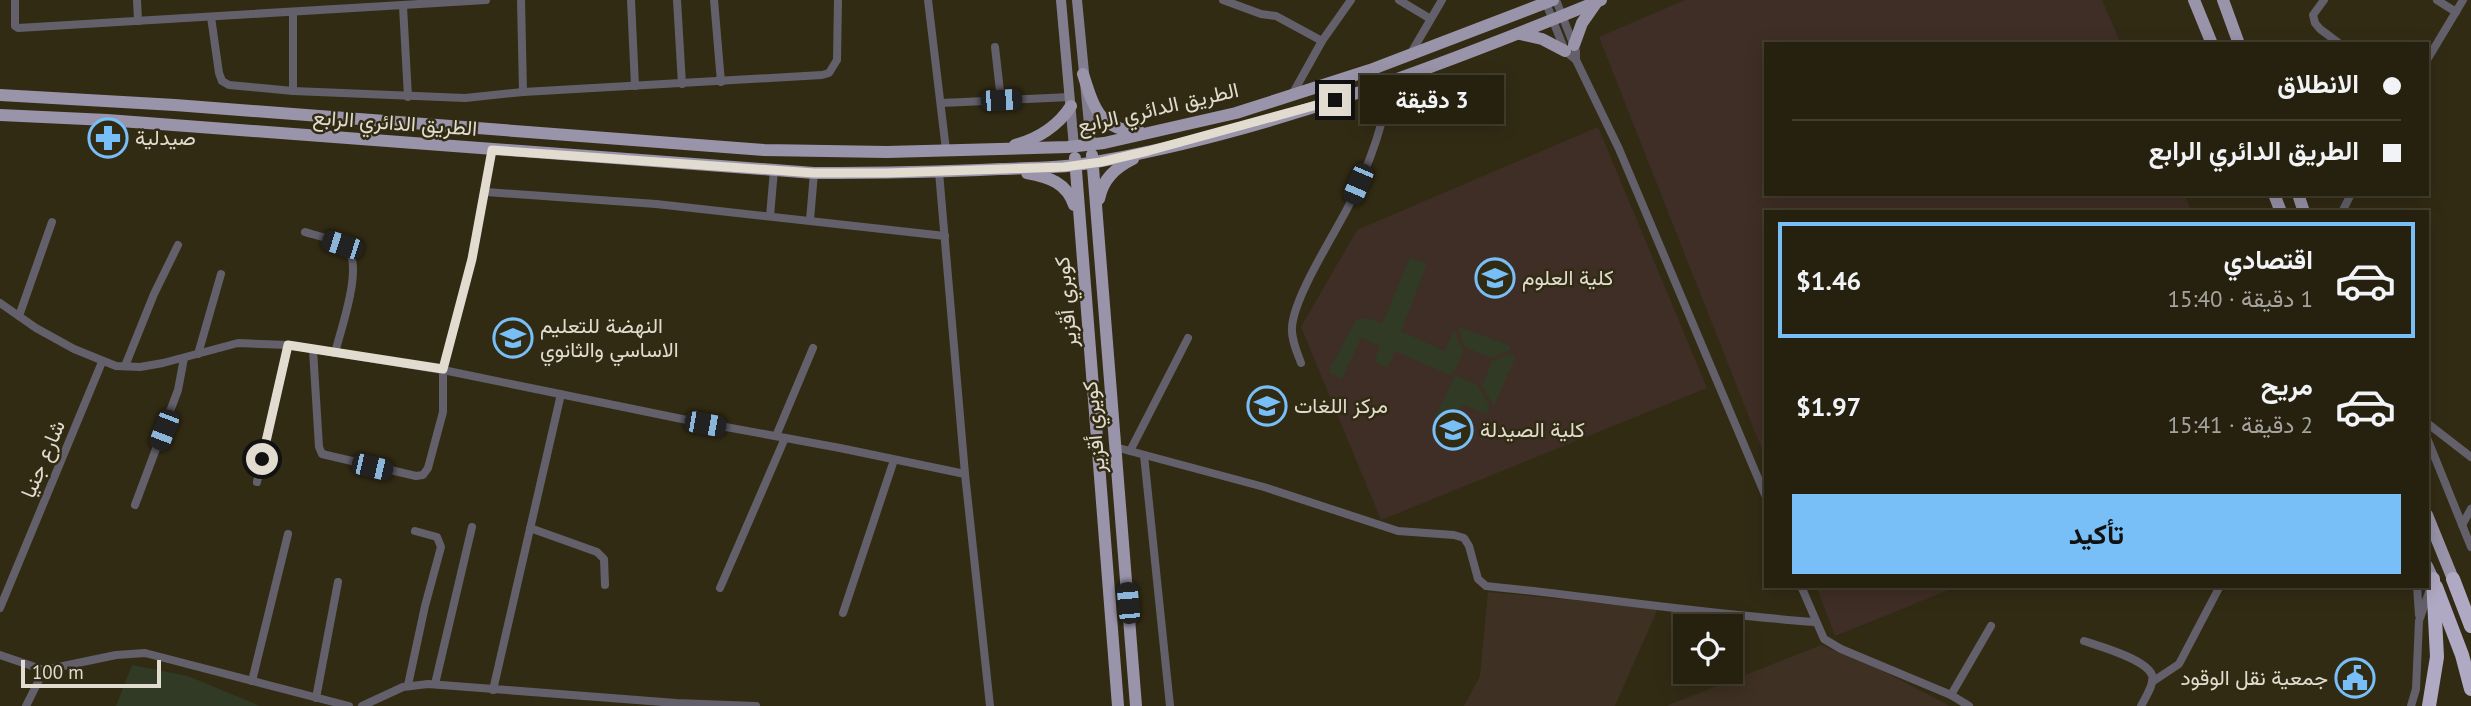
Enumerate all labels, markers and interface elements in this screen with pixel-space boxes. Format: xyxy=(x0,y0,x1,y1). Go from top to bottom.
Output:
text: الانطلاق xyxy=(2277,67,2359,100)
street label: الطريق الدائري الرابع xyxy=(1075,76,1242,143)
callout: 3 دقيقة xyxy=(1360,76,1503,124)
route end xyxy=(1319,84,1351,116)
text: 3 دقيقة xyxy=(1395,85,1469,114)
car xyxy=(980,88,1023,112)
street label: الطريق الدائري الرابع xyxy=(312,103,478,146)
pharmacy icon: صيدلية xyxy=(87,117,129,159)
place label: صيدلية xyxy=(135,124,196,151)
text: الطريق الدائري الرابع xyxy=(2148,134,2359,167)
car xyxy=(1341,161,1376,207)
car xyxy=(319,229,366,261)
text: اقتصادي xyxy=(2224,243,2313,276)
icon: car xyxy=(2334,249,2397,312)
street label: كوبري أقزير xyxy=(1048,255,1087,350)
school or university icon: كلية العلوم xyxy=(1474,257,1516,299)
place label: كلية العلوم xyxy=(1522,264,1614,292)
text: $1.46 xyxy=(1796,264,1861,297)
text: 1 دقيقة · 15:40 xyxy=(2167,284,2313,313)
place label: النهضة للتعليم الاساسي والثانوي xyxy=(540,312,679,367)
school or university icon: النهضة للتعليم الاساسي والثانوي xyxy=(492,317,534,359)
text: مريح xyxy=(2261,369,2313,402)
icon: car xyxy=(2334,375,2397,438)
street label: كويري أقزير xyxy=(1076,379,1115,475)
school or university icon: مركز اللغات xyxy=(1246,385,1288,427)
text: $1.97 xyxy=(1796,390,1861,423)
place label: مركز اللغات xyxy=(1294,392,1388,419)
car xyxy=(147,407,182,453)
school or university icon: كلية الصيدلة xyxy=(1432,409,1474,451)
car xyxy=(683,410,728,438)
text: 2 دقيقة · 15:41 xyxy=(2167,410,2313,439)
street label: شارع جنيا xyxy=(14,416,72,502)
place label: كلية الصيدلة xyxy=(1480,416,1585,443)
route start xyxy=(246,443,278,475)
car xyxy=(350,452,395,482)
button: تأكيد xyxy=(1792,494,2401,574)
car xyxy=(1116,581,1141,625)
map controls xyxy=(1673,614,1743,684)
button: locate xyxy=(1673,614,1743,684)
scale bar xyxy=(21,657,161,689)
public building icon: جمعية نقل الوقود xyxy=(2334,657,2376,699)
text: 100 m xyxy=(32,660,84,684)
place label: جمعية نقل الوقود xyxy=(2180,664,2328,691)

